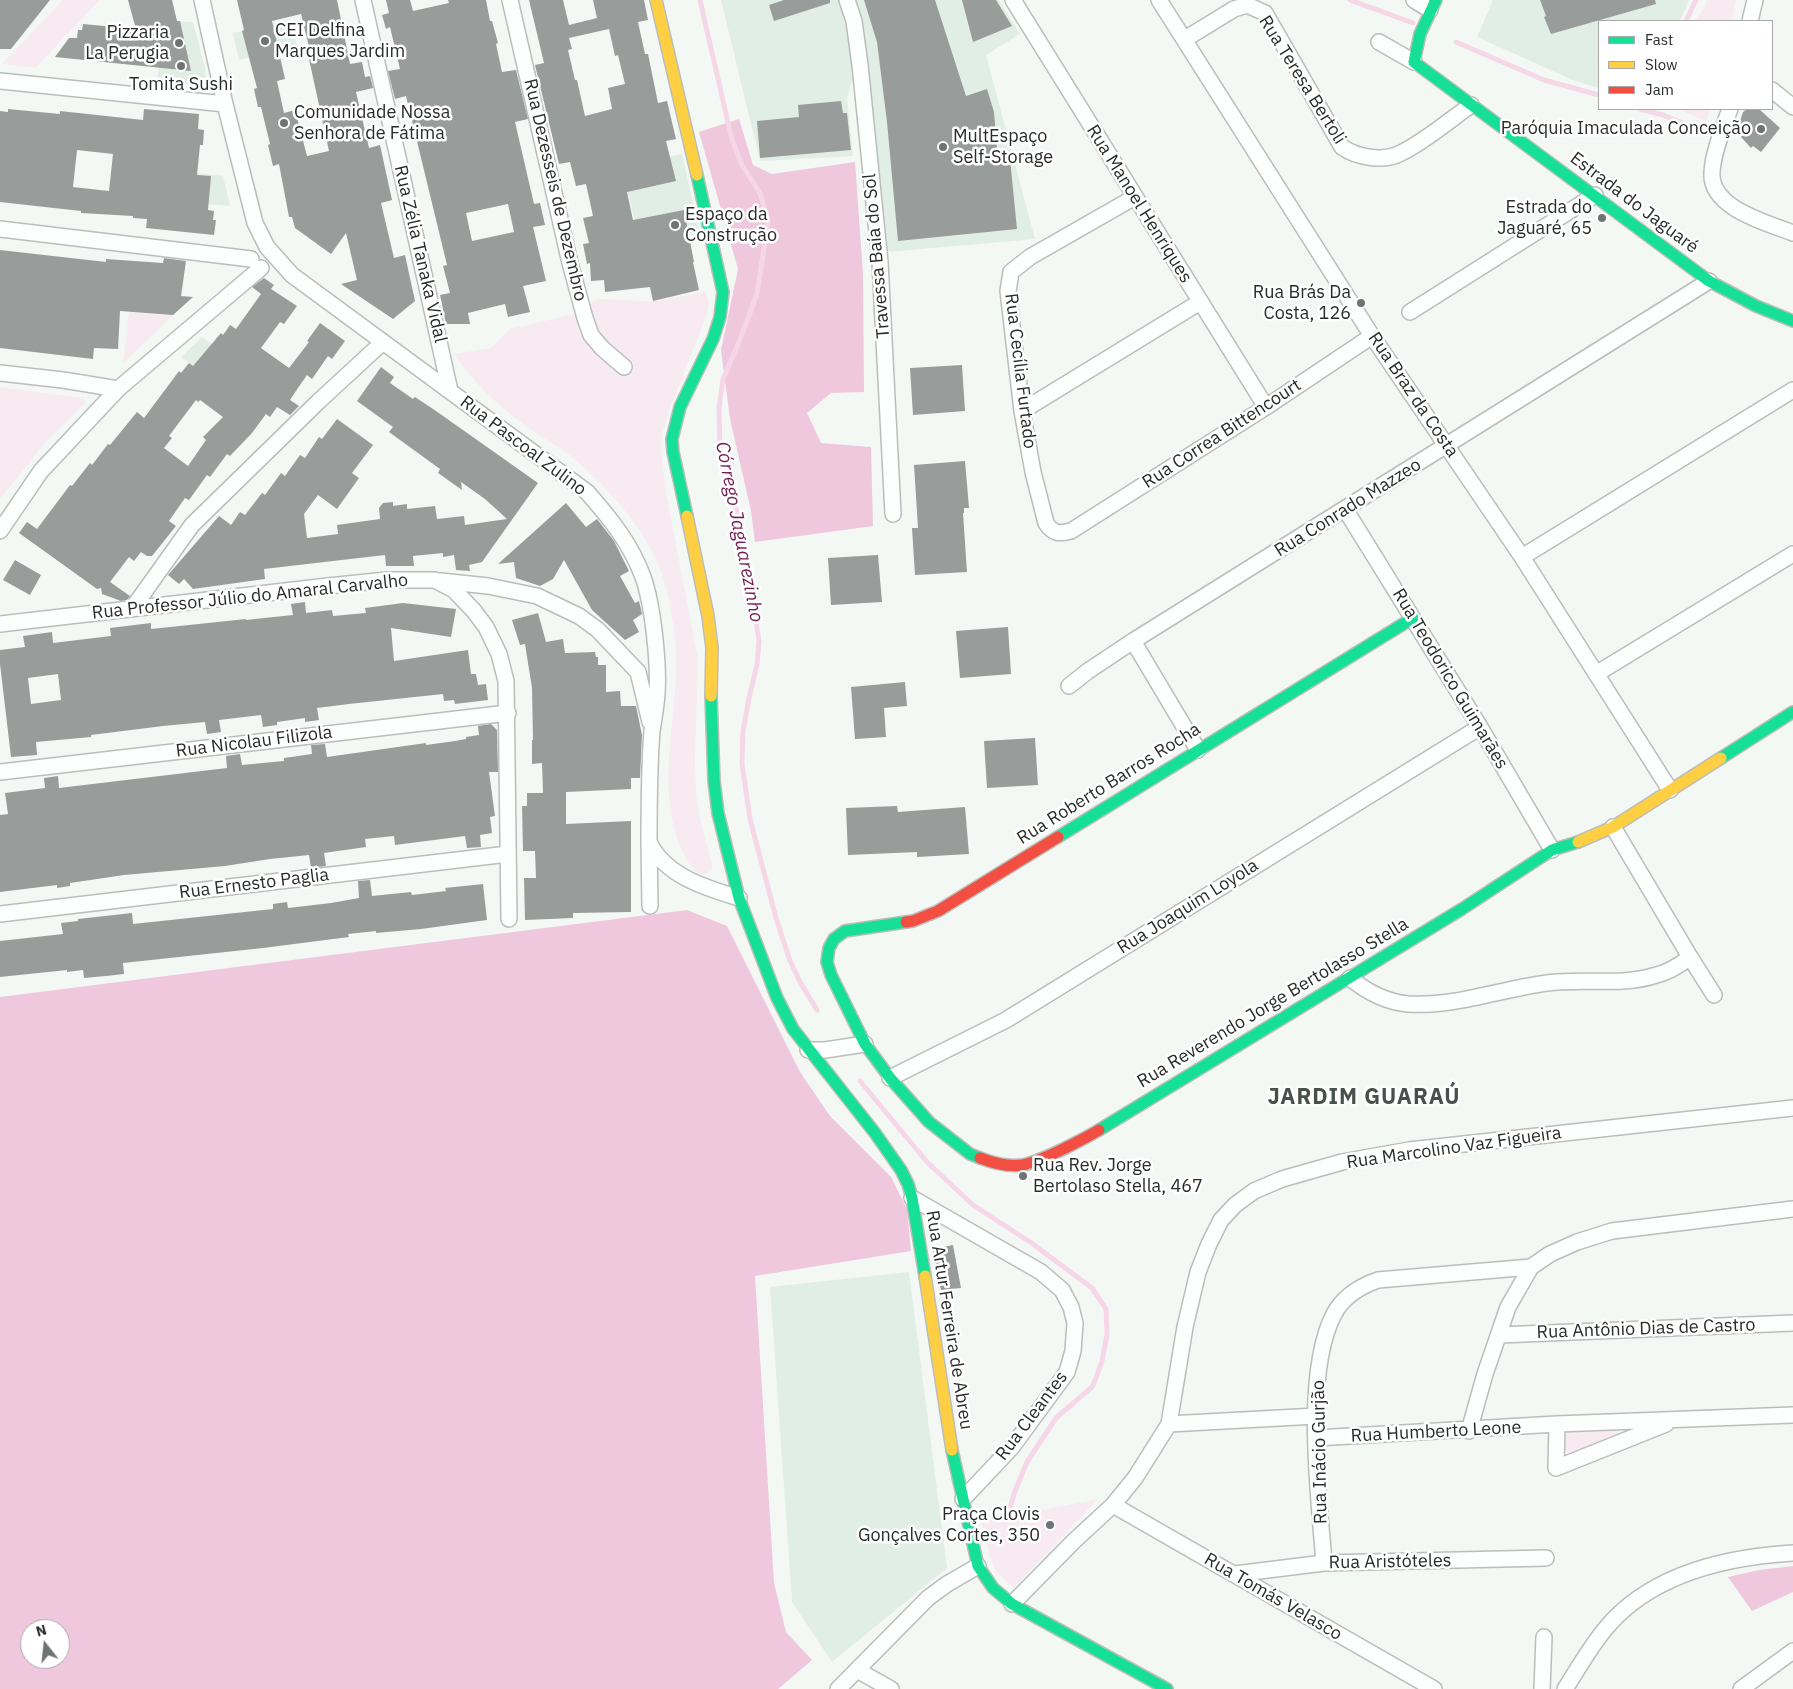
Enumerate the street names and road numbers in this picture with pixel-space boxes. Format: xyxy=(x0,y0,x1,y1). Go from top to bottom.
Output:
street label: Rua Teresa Bertoli xyxy=(1254,12,1350,148)
street label: Rua Dezesseis de Dezembro xyxy=(519,77,591,303)
street label: Rua Manoel Henriques xyxy=(1082,121,1196,287)
street label: Estrada do Jaguaré xyxy=(1566,148,1702,258)
street label: Rua Zélia Tanaka Vidal xyxy=(389,163,451,345)
street label: Travessa Baía do Sol xyxy=(859,173,895,339)
street label: Rua Cecília Furtado xyxy=(1000,292,1040,450)
street label: Rua Braz da Costa xyxy=(1363,328,1463,462)
street label: Rua Correa Bittencourt xyxy=(1139,375,1305,493)
street label: Rua Pascoal Zulino xyxy=(455,391,591,501)
street label: Rua Conrado Mazzeo xyxy=(1271,454,1425,562)
street label: Rua Professor Júlio do Amaral Carvalho xyxy=(91,570,409,624)
street label: Rua Teodorico Guimarães xyxy=(1387,585,1513,773)
street label: Rua Roberto Barros Rocha xyxy=(1013,719,1205,849)
street label: Rua Nicolau Filizola xyxy=(174,722,334,762)
street label: Rua Joaquim Loyola xyxy=(1114,855,1262,959)
street label: Rua Ernesto Paglia xyxy=(178,864,330,904)
street label: Rua Reverendo Jorge Bertolasso Stella xyxy=(1134,913,1412,1093)
street label: Rua Marcolino Vaz Figueira xyxy=(1345,1122,1563,1174)
street label: Rua Artur Ferreira de Abreu xyxy=(921,1209,977,1431)
street label: Rua Antônio Dias de Castro xyxy=(1536,1314,1756,1344)
street label: Rua Cleantes xyxy=(991,1367,1073,1465)
street label: Rua Inácio Gurjão xyxy=(1308,1380,1332,1524)
street label: Rua Humberto Leone xyxy=(1350,1417,1522,1447)
street label: Rua Tomás Velasco xyxy=(1200,1549,1346,1645)
street label: Rua Aristóteles xyxy=(1328,1550,1452,1574)

